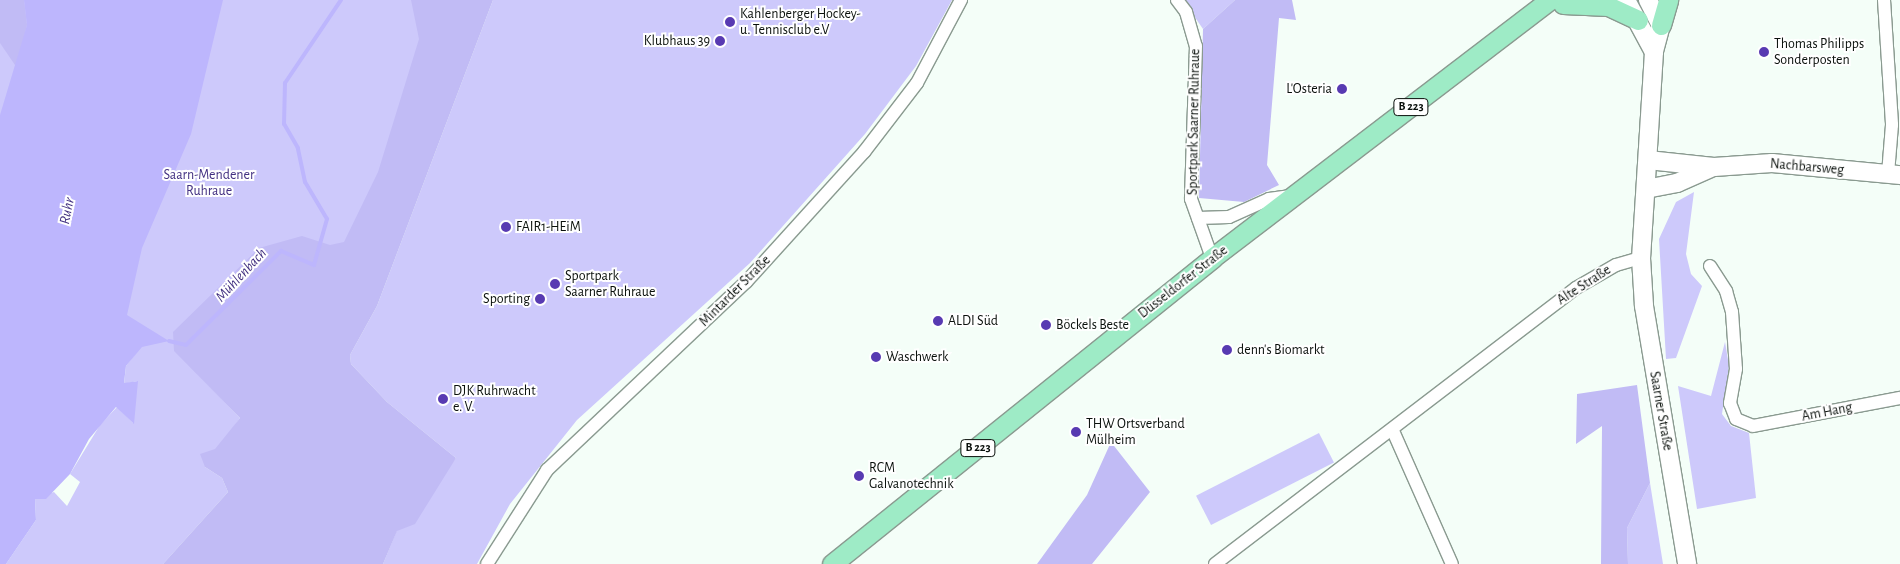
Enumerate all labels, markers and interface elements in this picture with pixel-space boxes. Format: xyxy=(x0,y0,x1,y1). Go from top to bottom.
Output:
place label: Kahlenberger Hockey- u. Tennisclub e.V xyxy=(740,6,861,38)
marker: Kahlenberger Hockey- u. Tennisclub e.V xyxy=(724,16,736,28)
place label: Klubhaus 39 xyxy=(644,33,710,49)
marker: Klubhaus 39 xyxy=(714,35,726,47)
place label: Thomas Philipps Sonderposten xyxy=(1774,36,1864,68)
marker: Thomas Philipps Sonderposten xyxy=(1758,46,1770,58)
street label: Sportpark Saarner Ruhraue xyxy=(1184,49,1204,195)
place label: L'Osteria xyxy=(1286,81,1332,97)
marker: L'Osteria xyxy=(1336,83,1348,95)
road number: B 223 xyxy=(1392,98,1430,116)
street label: Nachbarsweg xyxy=(1769,155,1845,179)
park label: Saarn-Mendener Ruhraue xyxy=(163,167,255,200)
water label: Ruhr xyxy=(56,196,78,226)
place label: FAIR1-HEiM xyxy=(516,219,581,235)
marker: FAIR1-HEiM xyxy=(500,221,512,233)
street label: Düsseldorfer Straße xyxy=(1135,242,1231,322)
water label: Mühlenbach xyxy=(212,244,270,306)
street label: Mintarder Straße xyxy=(696,252,774,330)
street label: Alte Straße xyxy=(1554,261,1614,309)
place label: Sportpark Saarner Ruhraue xyxy=(565,268,655,300)
marker: Sportpark Saarner Ruhraue xyxy=(549,278,561,290)
place label: Sporting xyxy=(483,291,530,307)
marker: Sporting xyxy=(534,293,546,305)
place label: ALDI Süd xyxy=(948,313,998,329)
marker: ALDI Süd xyxy=(932,315,944,327)
place label: Böckels Beste xyxy=(1056,317,1129,333)
marker: Böckels Beste xyxy=(1040,319,1052,331)
place label: denn's Biomarkt xyxy=(1237,342,1324,358)
marker: denn's Biomarkt xyxy=(1221,344,1233,356)
place label: Waschwerk xyxy=(886,349,948,365)
marker: Waschwerk xyxy=(870,351,882,363)
street label: Saarner Straße xyxy=(1646,370,1676,452)
place label: DJK Ruhrwacht e. V. xyxy=(453,383,536,416)
marker: DJK Ruhrwacht e. V. xyxy=(437,393,449,405)
street label: Am Hang xyxy=(1800,399,1854,425)
place label: THW Ortsverband Mülheim xyxy=(1086,416,1185,448)
marker: THW Ortsverband Mülheim xyxy=(1070,426,1082,438)
road number: B 223 xyxy=(959,438,997,458)
place label: RCM Galvanotechnik xyxy=(869,460,954,492)
marker: RCM Galvanotechnik xyxy=(853,470,865,482)

